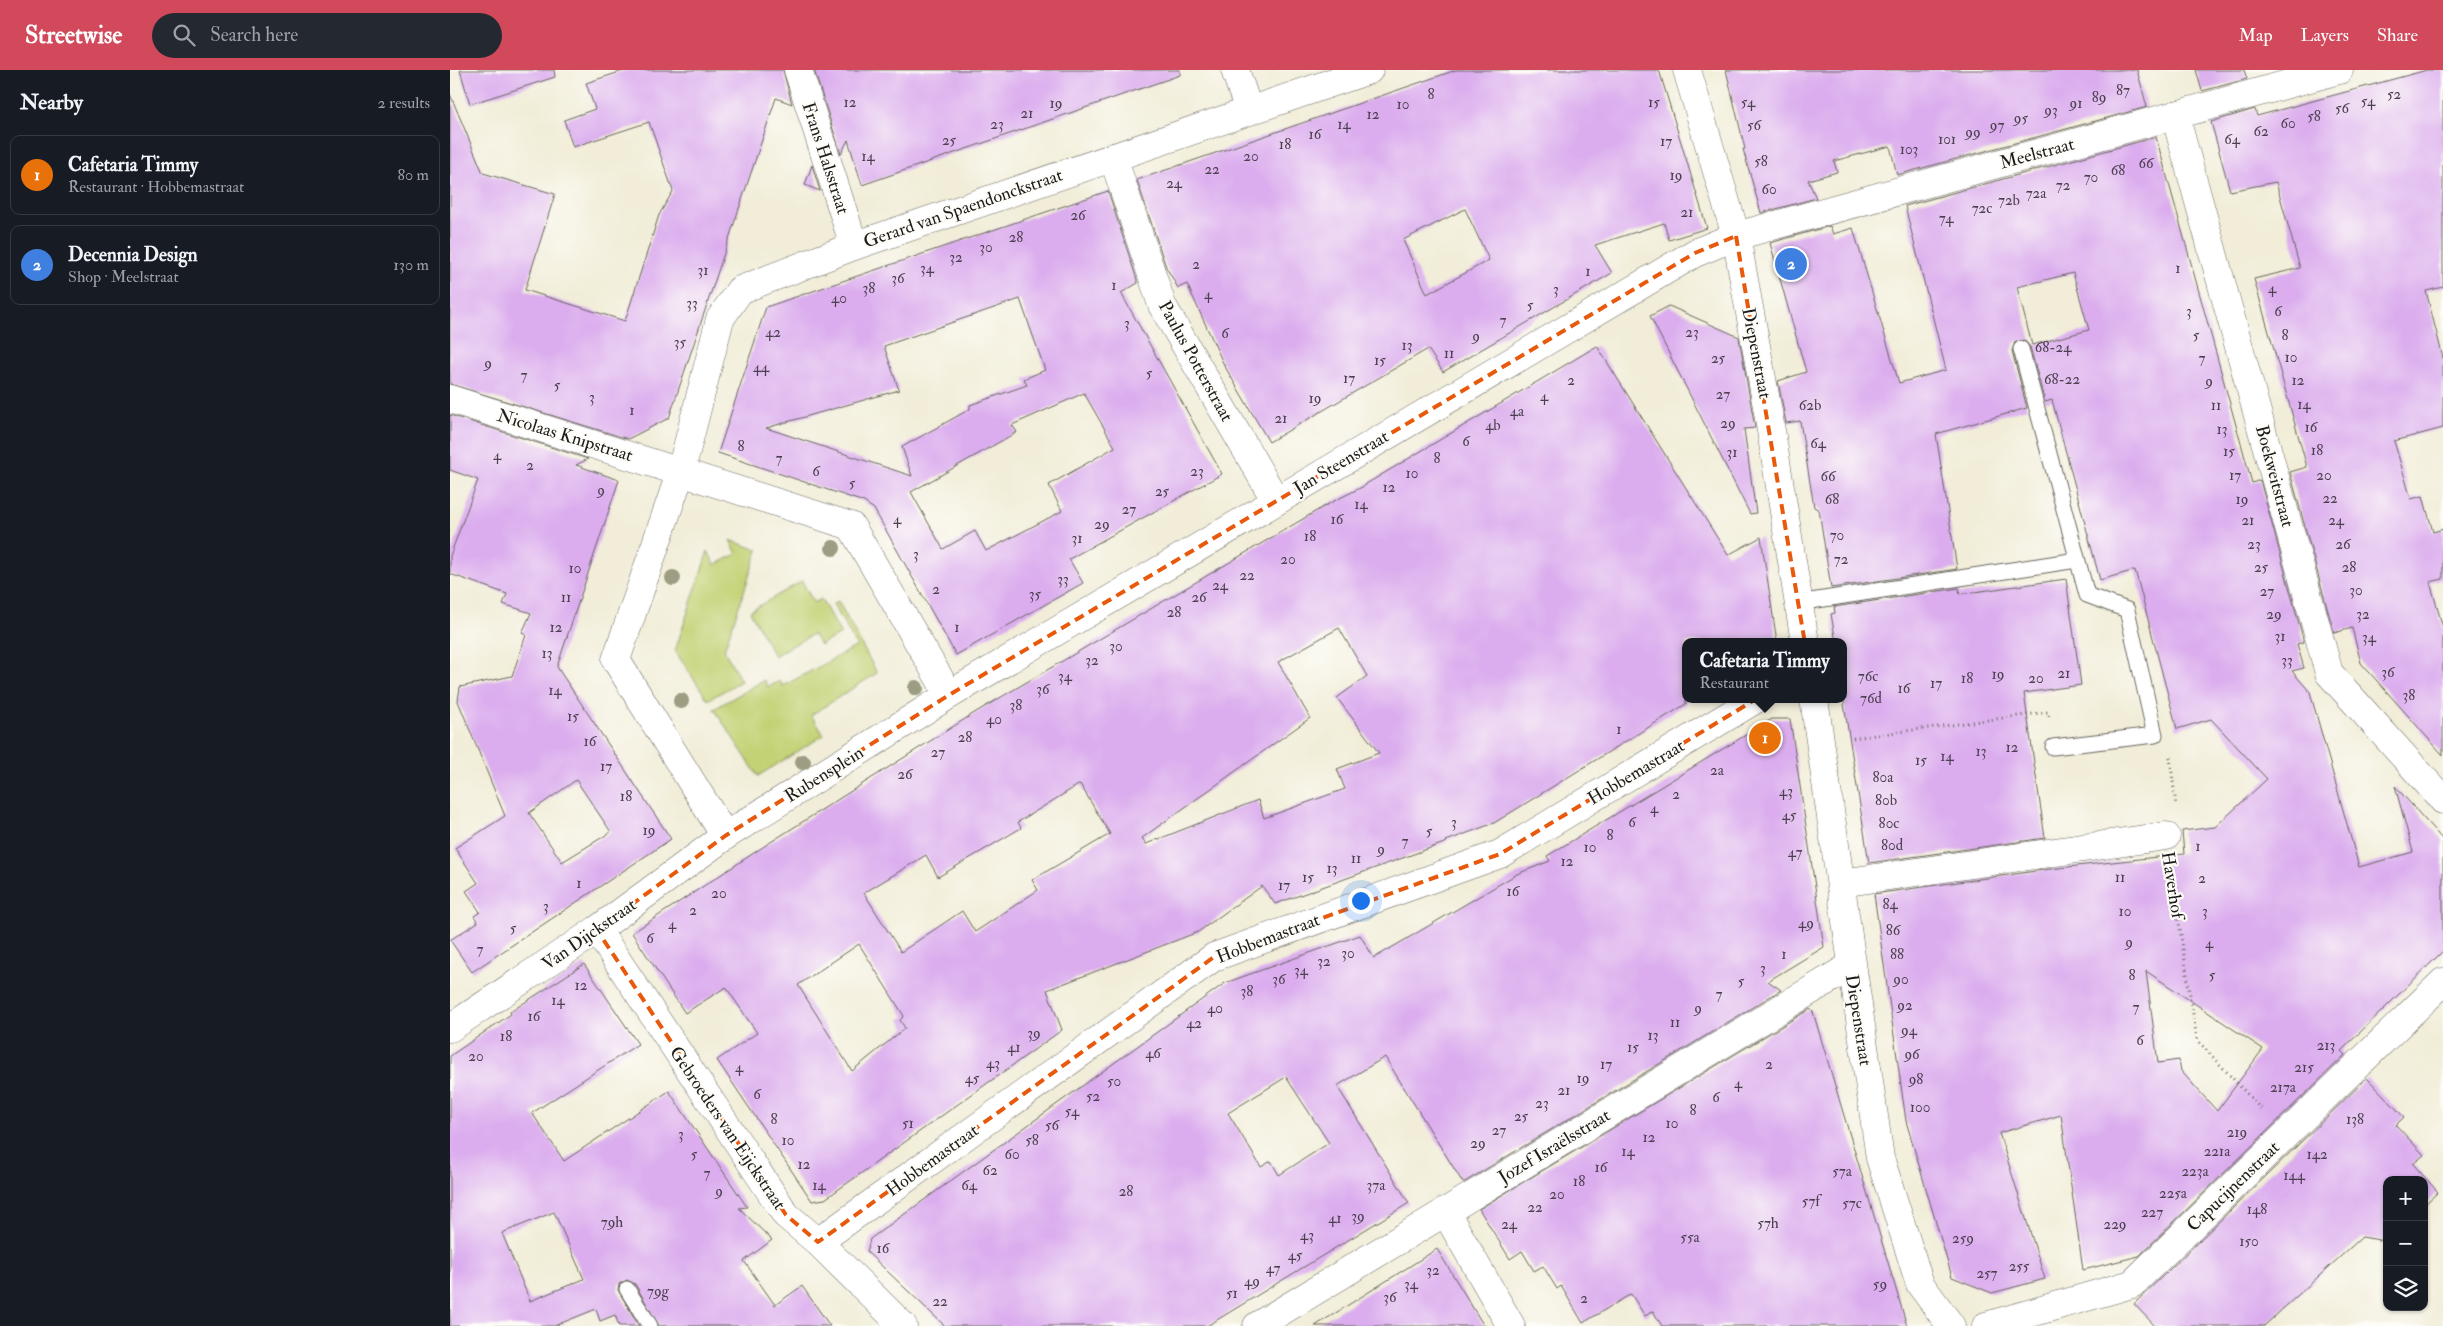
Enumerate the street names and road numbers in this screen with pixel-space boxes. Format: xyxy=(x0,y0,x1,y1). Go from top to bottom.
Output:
street label: Frans Halsstraat xyxy=(797,99,855,217)
street label: Meelstraat xyxy=(1997,132,2077,174)
street label: Gerard van Spaendonckstraat xyxy=(861,163,1066,253)
street label: Paulus Potterstraat xyxy=(1153,297,1238,426)
street label: Diepenstraat xyxy=(1736,306,1777,401)
street label: Nicolaas Knipstraat xyxy=(494,404,636,467)
street label: Boekweitstraat xyxy=(2250,423,2299,530)
street label: Jan Steenstraat xyxy=(1289,425,1393,500)
street label: Hobbemastraat xyxy=(1584,734,1689,810)
street label: Rubensplein xyxy=(780,741,868,808)
street label: Haverhof xyxy=(2156,850,2190,923)
street label: Van Dijckstraat xyxy=(537,893,641,975)
street label: Hobbemastraat xyxy=(1213,908,1323,969)
street label: Diepenstraat xyxy=(1840,973,1877,1068)
street label: Gebroeders van Eijckstraat xyxy=(664,1042,791,1215)
street label: Jozef Israëlsstraat xyxy=(1493,1104,1615,1189)
street label: Hobbemastraat xyxy=(881,1119,983,1202)
street label: Capucijnenstraat xyxy=(2182,1136,2285,1236)

